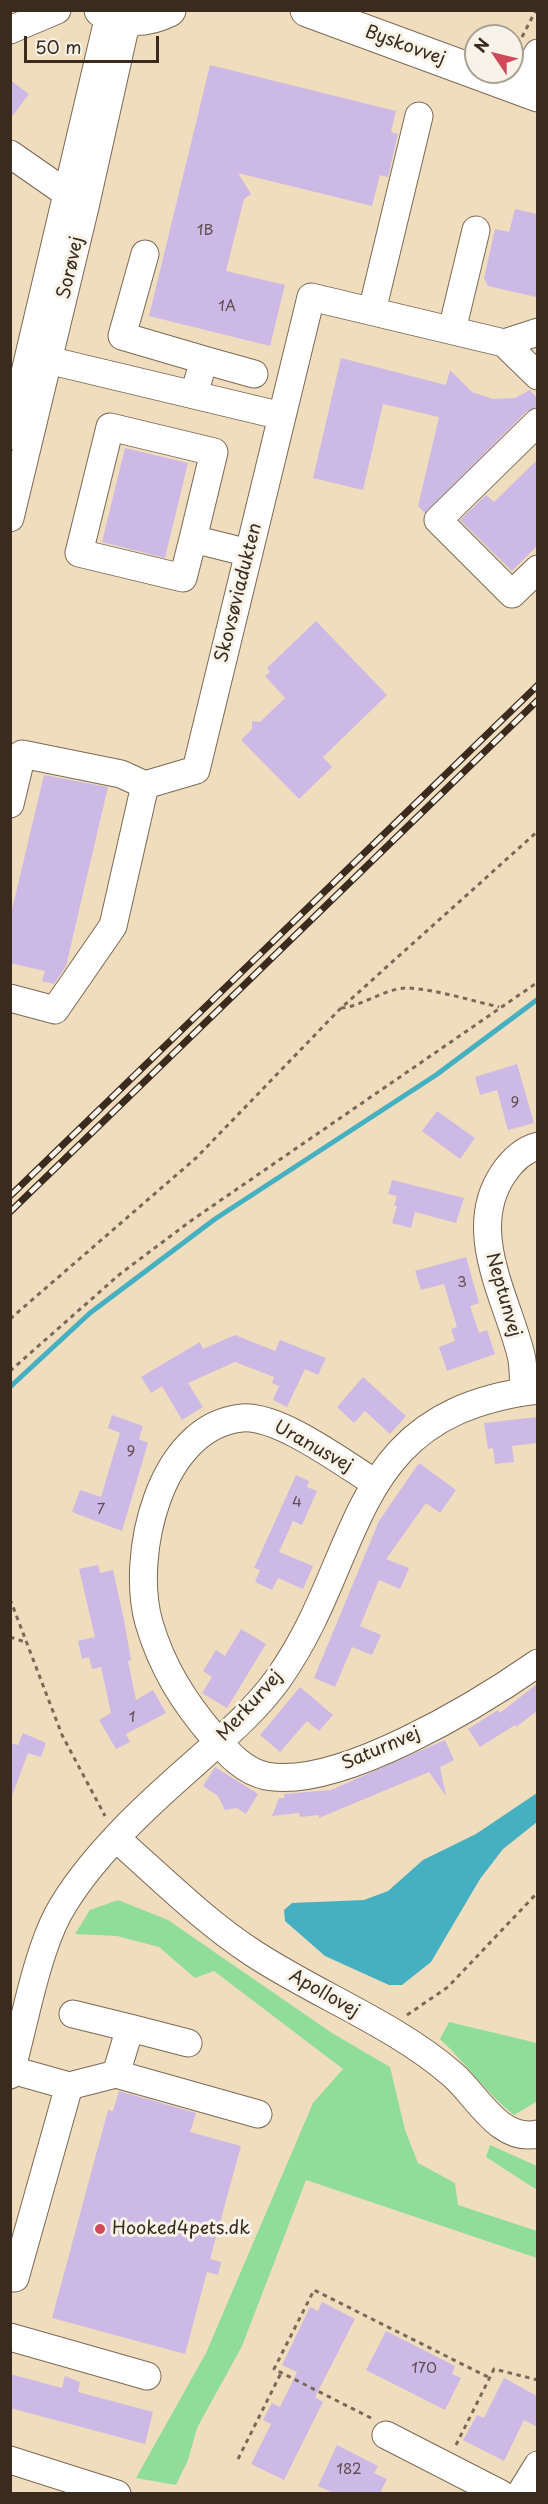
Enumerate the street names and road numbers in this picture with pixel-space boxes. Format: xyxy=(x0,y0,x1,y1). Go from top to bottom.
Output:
street label: Byskovvej xyxy=(362,22,448,70)
street label: Sorøvej xyxy=(53,235,89,301)
street label: Skovsøviadukten xyxy=(211,521,267,665)
street label: Neptunvej xyxy=(481,1250,525,1340)
street label: Uranusvej xyxy=(270,1417,356,1477)
street label: Merkurvej xyxy=(213,1666,287,1746)
street label: Saturnvej xyxy=(339,1723,423,1775)
street label: Apollovej xyxy=(285,1965,363,2023)

